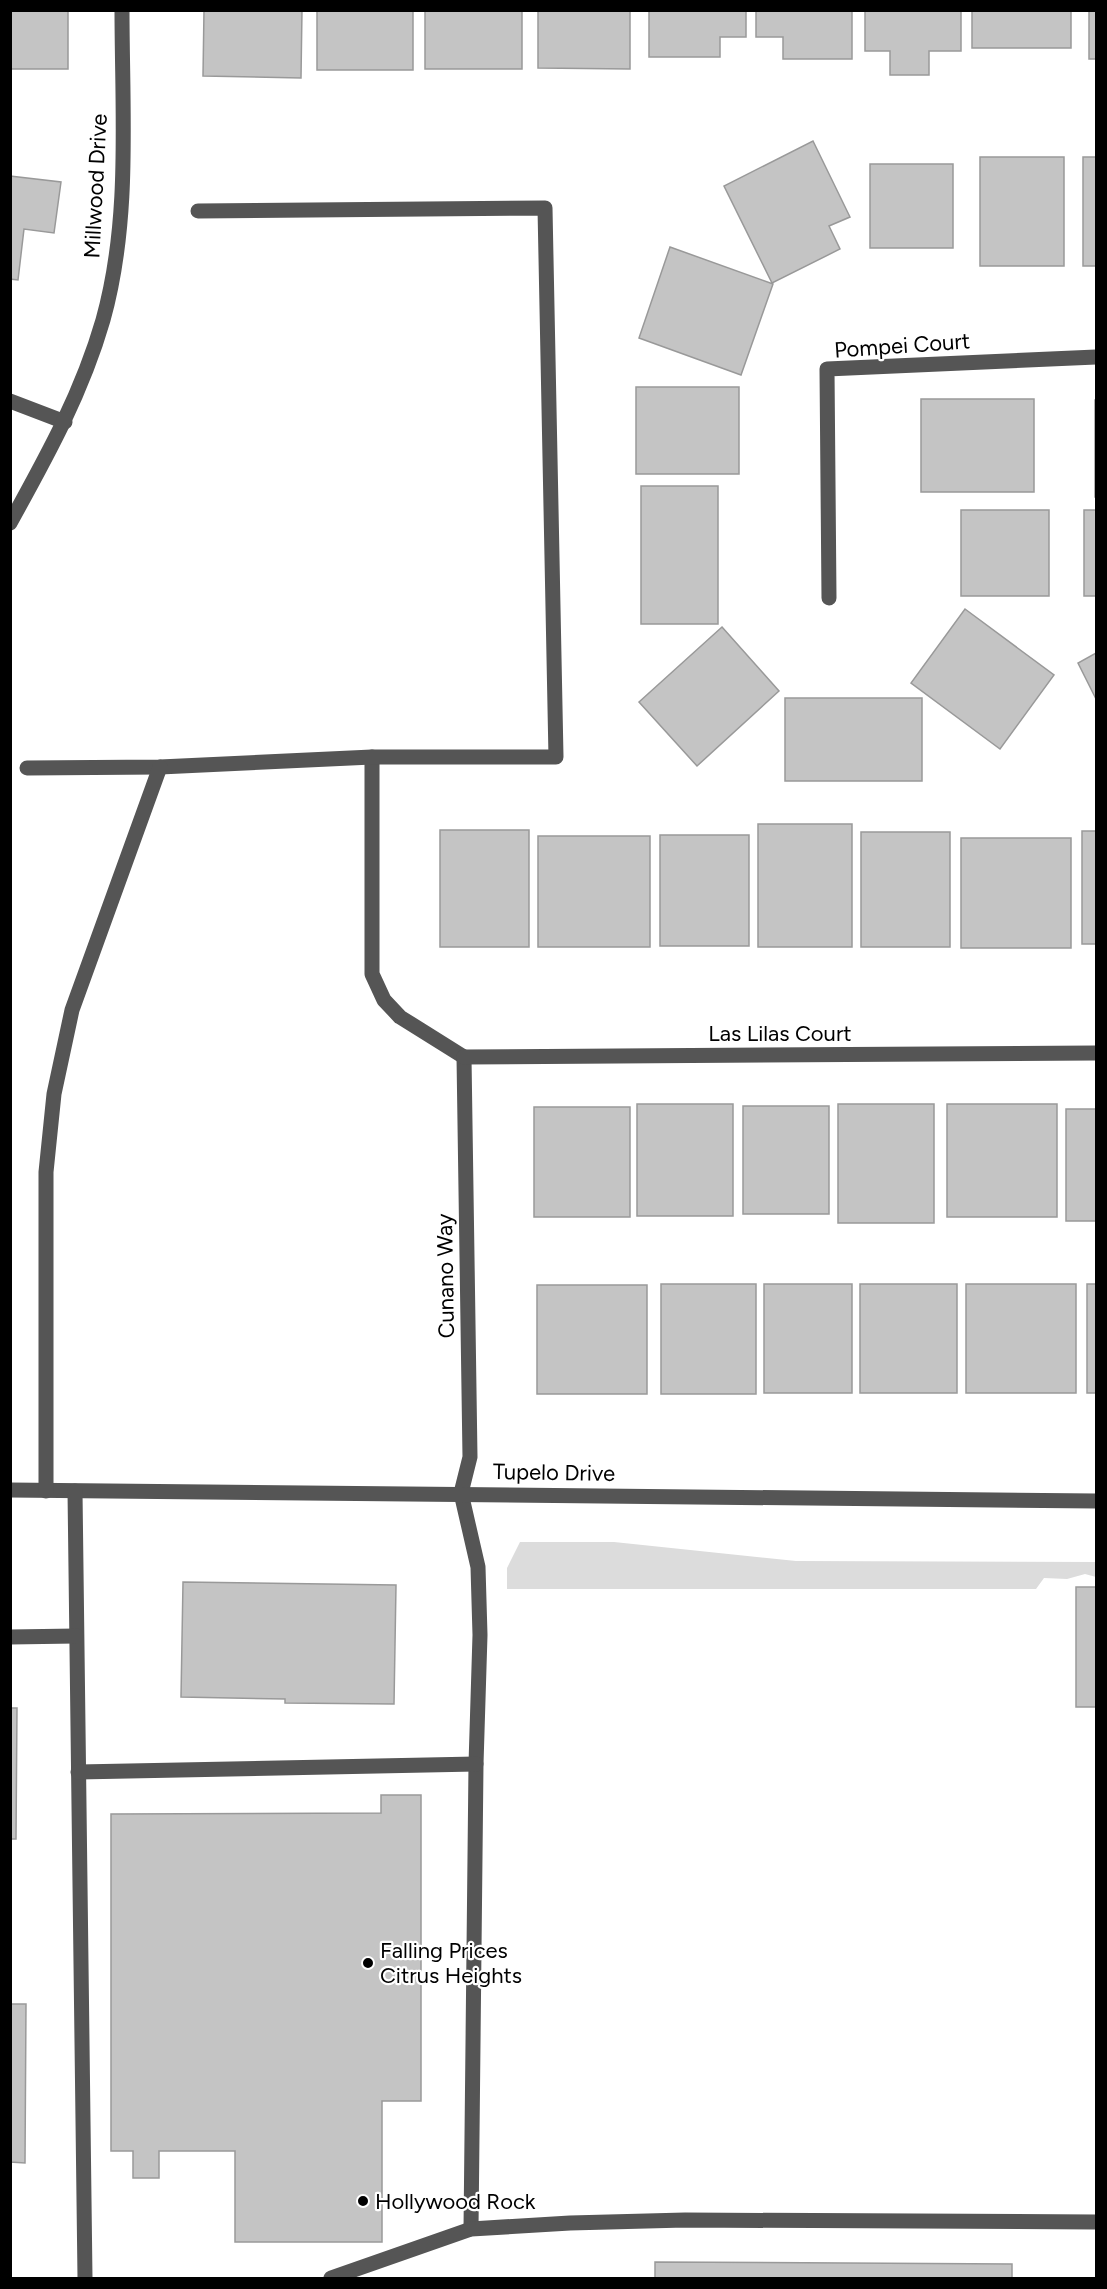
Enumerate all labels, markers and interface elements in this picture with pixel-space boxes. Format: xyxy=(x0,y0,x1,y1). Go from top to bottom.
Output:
street label: Millwood Drive xyxy=(78,113,113,259)
street label: Pompei Court xyxy=(833,327,971,364)
street label: Las Lilas Court xyxy=(708,1020,852,1047)
street label: Cunano Way xyxy=(431,1213,460,1339)
street label: Tupelo Drive xyxy=(493,1458,615,1487)
place label: Falling Prices Citrus Heights xyxy=(380,1937,522,1989)
marker: Falling Prices Citrus Heights xyxy=(361,1956,375,1970)
place label: Hollywood Rock xyxy=(375,2188,536,2215)
marker: Hollywood Rock xyxy=(356,2194,370,2208)

